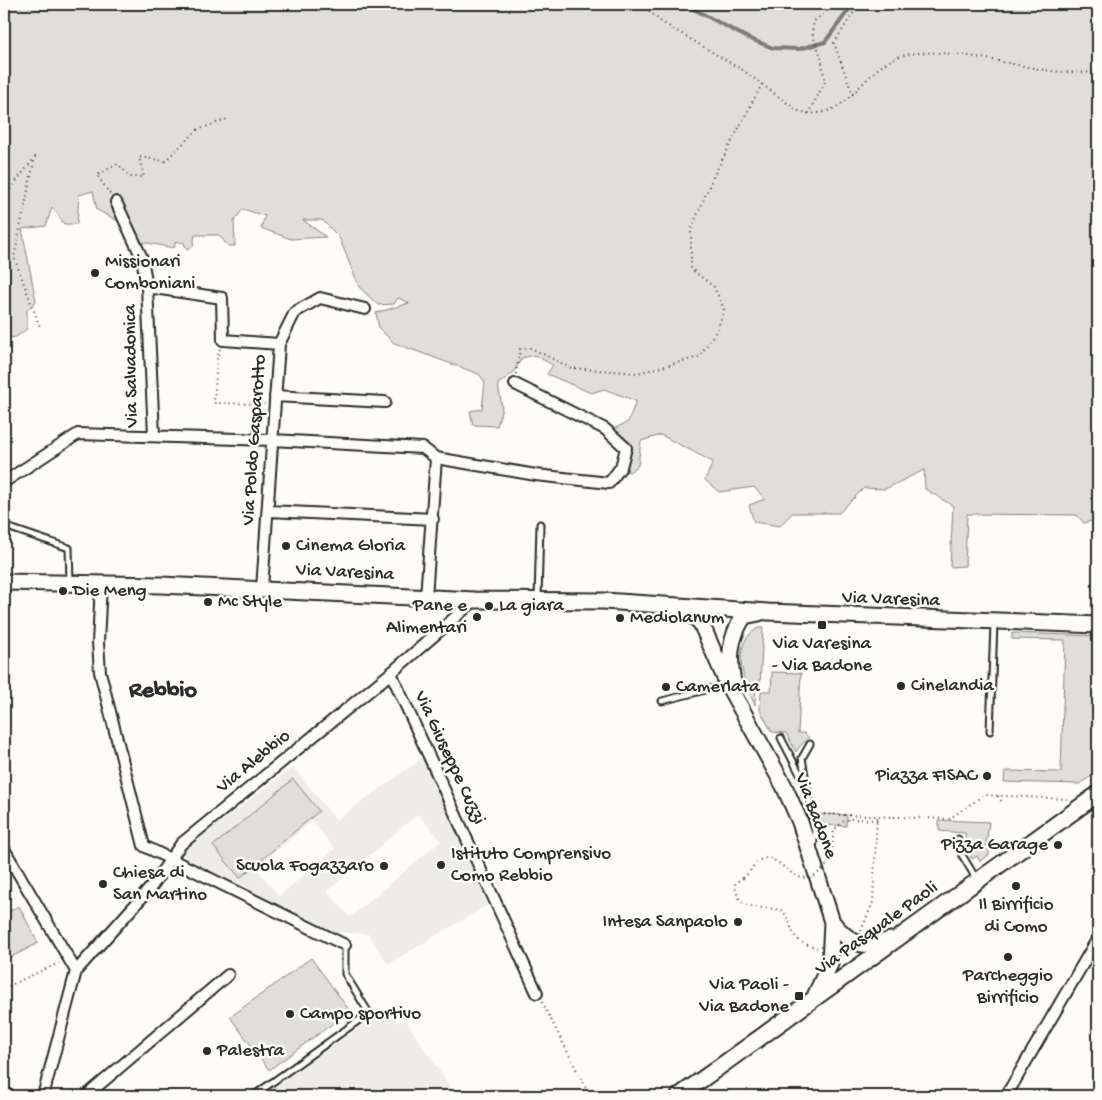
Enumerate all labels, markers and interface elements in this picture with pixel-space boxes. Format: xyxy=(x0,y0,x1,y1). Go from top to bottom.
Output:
place label: Missionari Comboniani xyxy=(105,251,195,296)
marker: Missionari Comboniani xyxy=(89,267,101,279)
street label: Via Salvadonica xyxy=(119,303,145,429)
street label: Via Poldo Gasparotto xyxy=(237,354,272,527)
place label: Cinema Gloria xyxy=(296,535,407,558)
marker: Cinema Gloria xyxy=(280,540,292,552)
street label: Via Varesina xyxy=(294,559,396,587)
place label: Die Meng xyxy=(71,580,147,603)
marker: Die Meng xyxy=(57,585,69,597)
street label: Via Varesina xyxy=(841,587,942,613)
place label: Mc Style xyxy=(218,591,282,614)
place label: Pane e Alimentari xyxy=(386,595,467,640)
place label: La giara xyxy=(499,595,565,618)
marker: Mc Style xyxy=(202,596,214,608)
marker: La giara xyxy=(483,600,495,612)
place label: Mediolanum xyxy=(630,607,725,630)
marker: Pane e Alimentari xyxy=(471,611,483,623)
marker: Mediolanum xyxy=(614,612,626,624)
marker: Via Varesina - Via Badone xyxy=(816,619,828,631)
place label: Via Varesina - Via Badone xyxy=(772,633,872,678)
place label: Cinelandia xyxy=(911,675,995,698)
place label: Camerlata xyxy=(676,676,761,699)
district label: Rebbio xyxy=(128,677,198,706)
marker: Cinelandia xyxy=(895,680,907,692)
marker: Camerlata xyxy=(660,681,672,693)
street label: Via Giuseppe Cuzzi xyxy=(408,687,490,828)
street label: Via Alebbio xyxy=(211,725,296,800)
place label: Piazza FISAC xyxy=(874,765,979,788)
street label: Via Badone xyxy=(788,769,842,862)
marker: Piazza FISAC xyxy=(981,770,993,782)
place label: Pizza Garage xyxy=(940,834,1048,857)
marker: Pizza Garage xyxy=(1052,839,1064,851)
place label: Istituto Comprensivo Como Rebbio xyxy=(451,843,611,888)
place label: Scuola Fogazzaro xyxy=(236,855,374,878)
marker: Istituto Comprensivo Como Rebbio xyxy=(435,859,447,871)
marker: Scuola Fogazzaro xyxy=(378,860,390,872)
place label: Chiesa di San Martino xyxy=(113,862,207,907)
street label: Via Pasquale Paoli xyxy=(810,877,943,982)
marker: Chiesa di San Martino xyxy=(97,878,109,890)
marker: Il Birrificio di Como xyxy=(1010,880,1022,892)
place label: Il Birrificio di Como xyxy=(978,894,1054,939)
place label: Intesa Sanpaolo xyxy=(603,911,728,934)
marker: Intesa Sanpaolo xyxy=(732,916,744,928)
marker: Parcheggio Birrificio xyxy=(1002,951,1014,963)
place label: Parcheggio Birrificio xyxy=(962,965,1053,1010)
place label: Via Paoli - Via Badone xyxy=(698,974,789,1019)
marker: Via Paoli - Via Badone xyxy=(793,990,805,1002)
place label: Campo sportivo xyxy=(300,1003,421,1026)
marker: Campo sportivo xyxy=(284,1008,296,1020)
place label: Palestra xyxy=(216,1040,285,1063)
marker: Palestra xyxy=(201,1045,213,1057)

